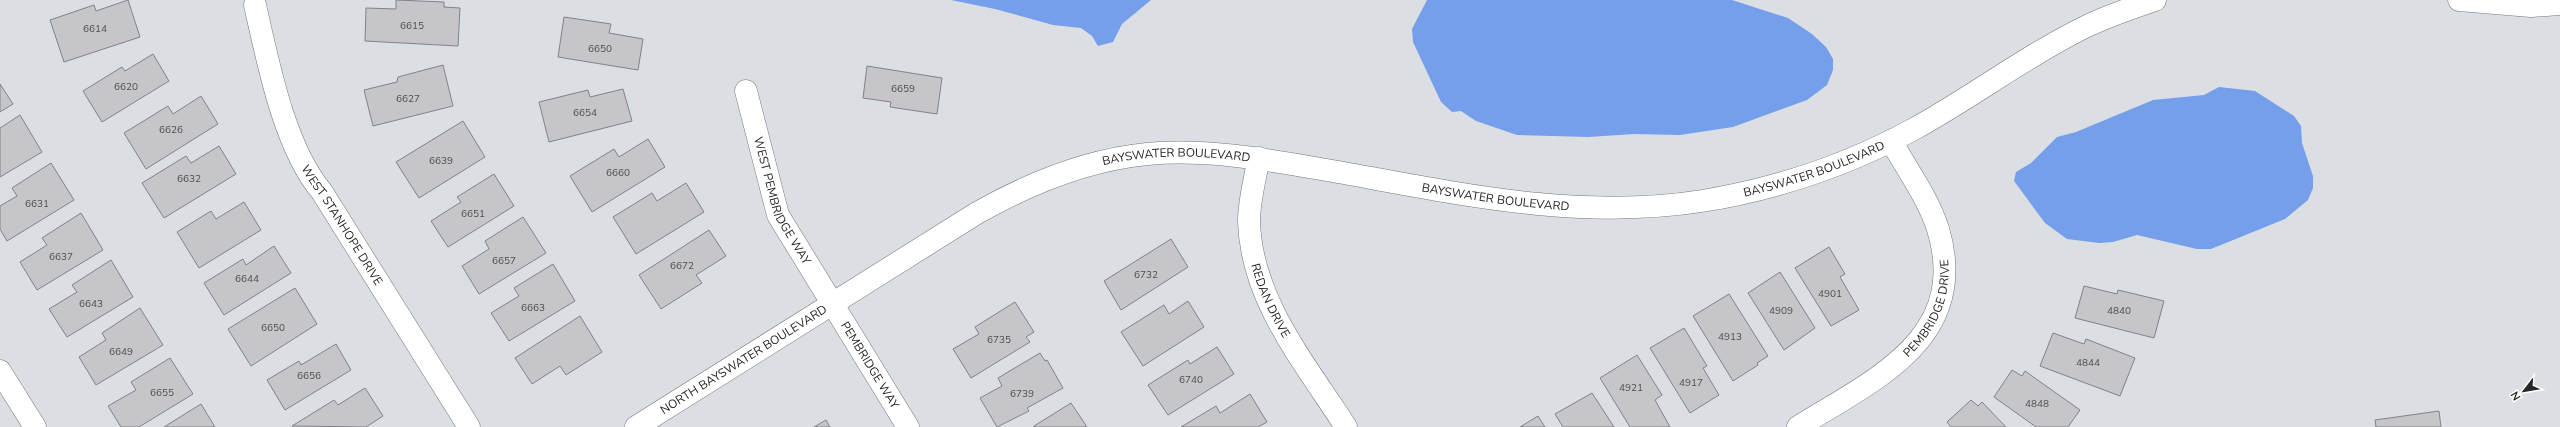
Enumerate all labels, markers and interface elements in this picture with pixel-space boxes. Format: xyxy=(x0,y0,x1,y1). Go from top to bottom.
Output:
house number: 6615 xyxy=(400,19,424,33)
house number: 6614 xyxy=(83,22,107,36)
house number: 6650 xyxy=(588,42,612,56)
house number: 6620 xyxy=(114,80,138,94)
house number: 6659 xyxy=(891,82,915,96)
house number: 6627 xyxy=(396,92,420,106)
house number: 6654 xyxy=(573,106,597,120)
house number: 6626 xyxy=(159,123,183,137)
street label: WEST PEMBRIDGE WAY xyxy=(750,135,815,268)
street label: BAYSWATER BOULEVARD xyxy=(1742,137,1887,201)
street label: BAYSWATER BOULEVARD xyxy=(1101,145,1251,169)
house number: 6639 xyxy=(429,154,453,168)
street label: WEST STANHOPE DRIVE xyxy=(298,162,386,288)
house number: 6660 xyxy=(606,166,630,180)
house number: 6632 xyxy=(177,172,201,186)
street label: BAYSWATER BOULEVARD xyxy=(1421,179,1570,214)
house number: 6631 xyxy=(25,197,49,211)
house number: 6651 xyxy=(461,207,485,221)
house number: 6637 xyxy=(49,250,73,264)
house number: 6657 xyxy=(492,254,516,268)
house number: 6672 xyxy=(670,259,694,273)
street label: PEMBRIDGE DRIVE xyxy=(1900,259,1953,361)
street label: REDAN DRIVE xyxy=(1247,262,1294,341)
house number: 6732 xyxy=(1134,268,1158,282)
house number: 6644 xyxy=(235,272,259,286)
house number: 4901 xyxy=(1818,287,1842,301)
house number: 6643 xyxy=(79,297,103,311)
house number: 6663 xyxy=(521,301,545,315)
street label: NORTH BAYSWATER BOULEVARD xyxy=(657,301,830,418)
house number: 4909 xyxy=(1769,304,1793,318)
house number: 4840 xyxy=(2107,304,2131,318)
street label: PEMBRIDGE WAY xyxy=(837,318,903,412)
house number: 6650 xyxy=(261,321,285,335)
house number: 4913 xyxy=(1718,330,1742,344)
house number: 6735 xyxy=(987,333,1011,347)
house number: 6649 xyxy=(109,345,133,359)
house number: 4844 xyxy=(2076,356,2100,370)
house number: 6656 xyxy=(297,369,321,383)
north arrow xyxy=(2504,371,2544,411)
house number: 6740 xyxy=(1179,373,1203,387)
house number: 4917 xyxy=(1679,376,1703,390)
house number: 4921 xyxy=(1619,381,1643,395)
house number: 6655 xyxy=(150,386,174,400)
house number: 6739 xyxy=(1010,387,1034,401)
text: N xyxy=(2507,389,2524,403)
house number: 4848 xyxy=(2025,397,2049,411)

